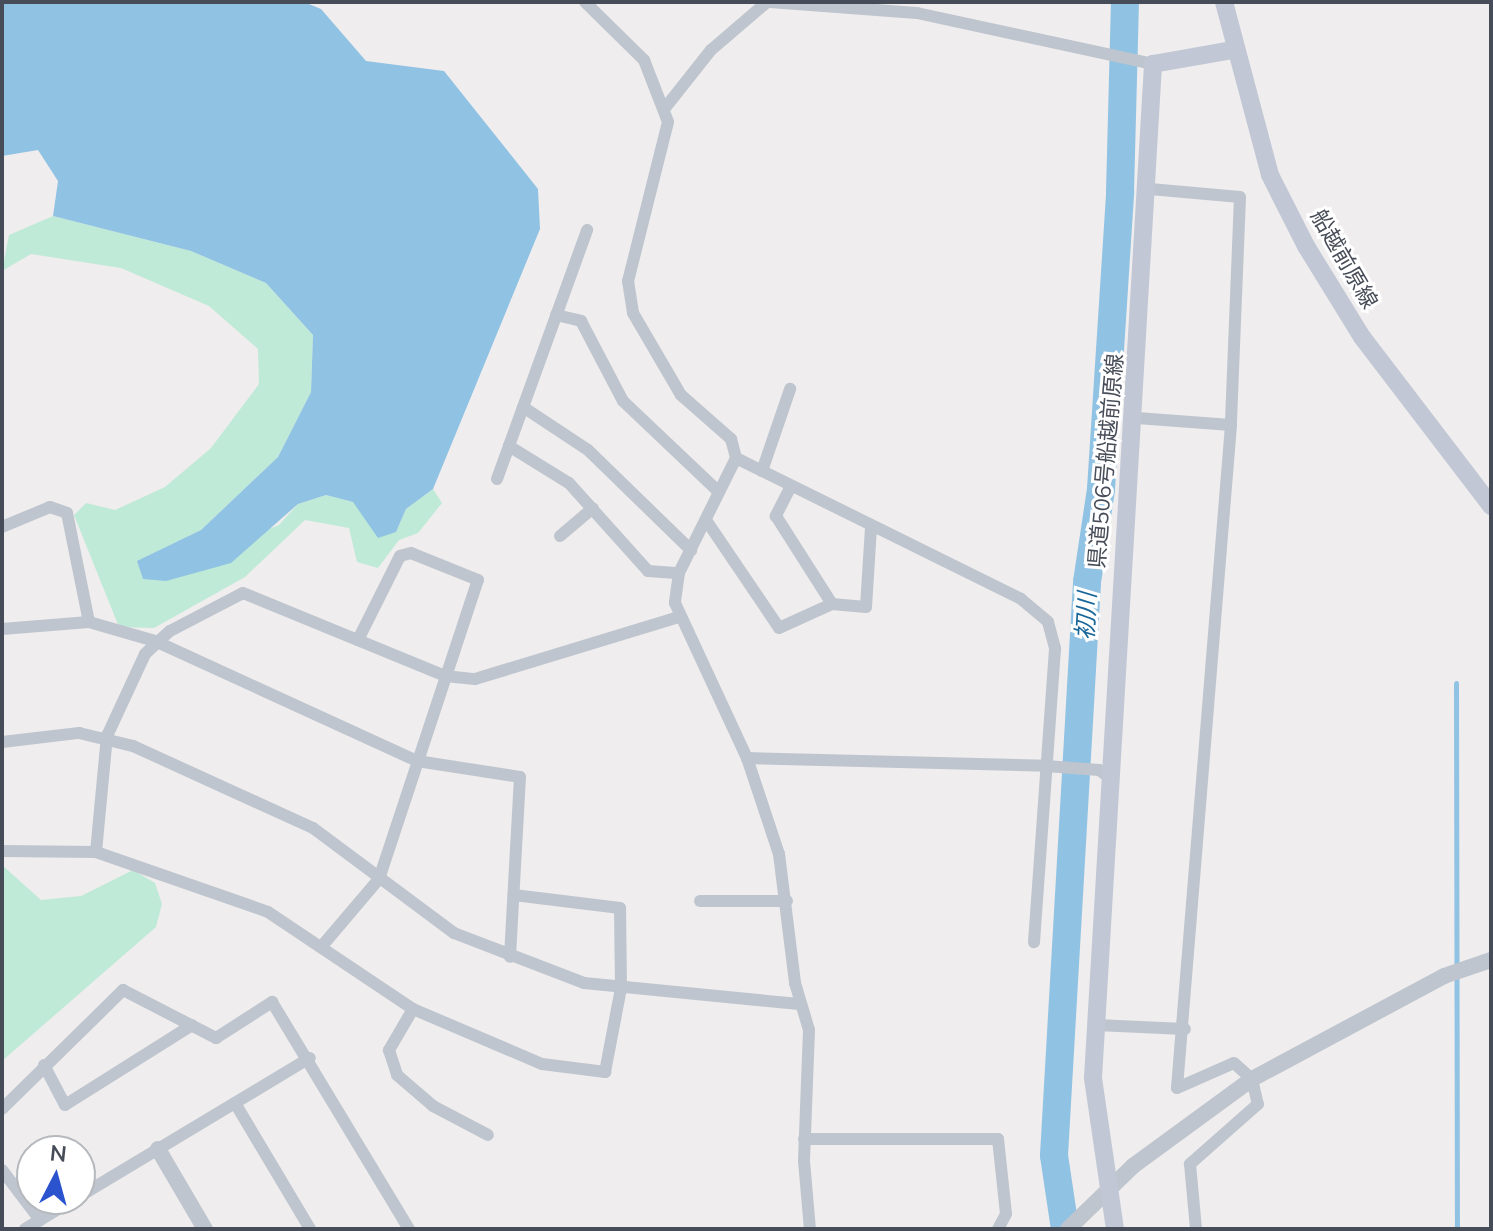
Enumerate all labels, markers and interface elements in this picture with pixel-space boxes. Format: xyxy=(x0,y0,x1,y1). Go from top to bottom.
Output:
street label: 船越前原線 xyxy=(1305,205,1383,313)
street label: 県道506号船越前原線 xyxy=(1083,352,1129,570)
water label: 初川 xyxy=(1070,591,1102,641)
north arrow xyxy=(16,1135,96,1215)
text: N xyxy=(49,1138,68,1168)

